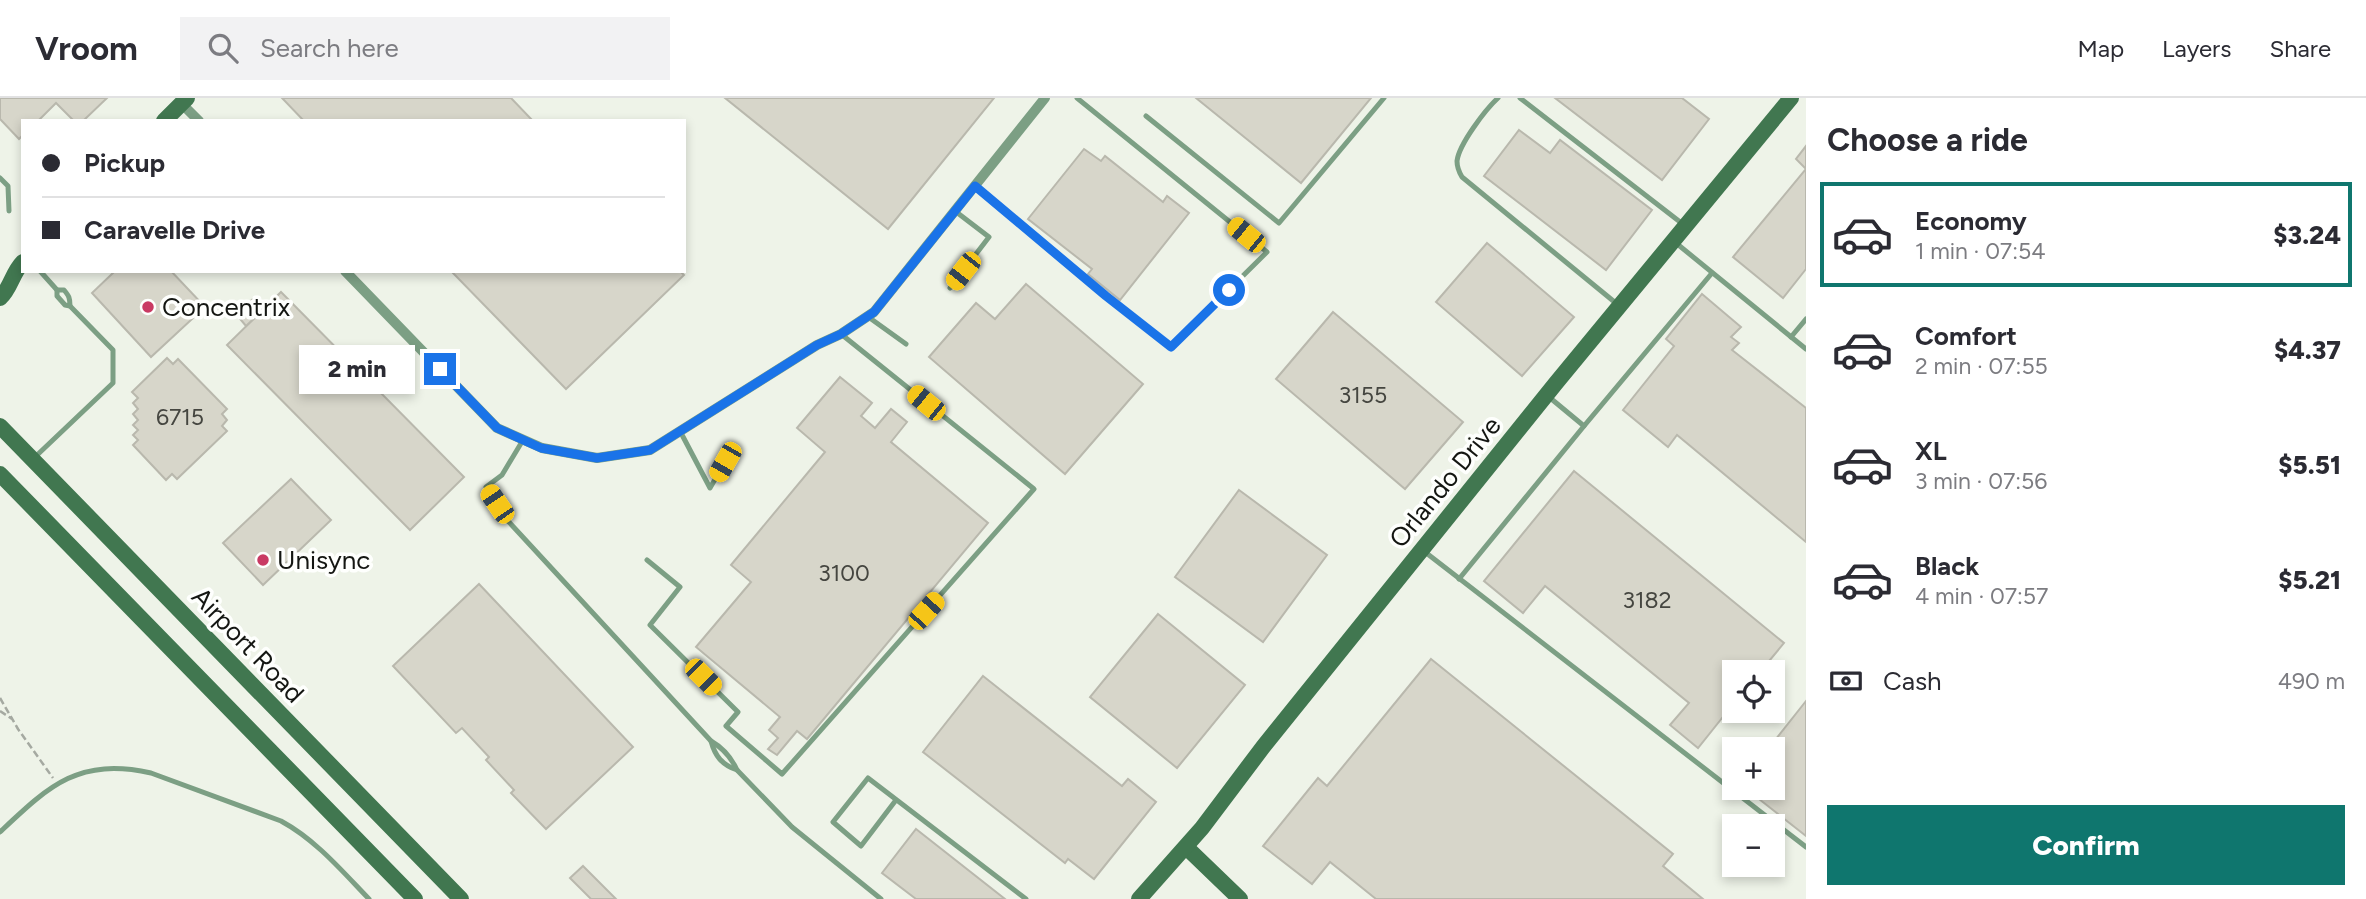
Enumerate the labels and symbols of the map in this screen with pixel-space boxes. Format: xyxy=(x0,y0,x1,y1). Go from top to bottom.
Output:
car xyxy=(1224,214,1269,256)
car xyxy=(942,248,985,294)
route start xyxy=(1213,274,1245,306)
place label: Concentrix xyxy=(162,291,291,323)
marker: Concentrix xyxy=(140,299,156,315)
callout: 2 min xyxy=(300,344,416,394)
route end xyxy=(424,353,456,385)
house number: 3155 xyxy=(1339,381,1387,409)
car xyxy=(904,382,949,424)
house number: 6715 xyxy=(156,403,204,431)
street label: Orlando Drive xyxy=(1382,410,1508,554)
car xyxy=(706,439,745,485)
car xyxy=(477,481,518,527)
place label: Unisync xyxy=(277,544,370,576)
marker: Unisync xyxy=(255,552,271,568)
house number: 3100 xyxy=(818,559,870,587)
street label: Airport Road xyxy=(185,581,311,709)
house number: 3182 xyxy=(1623,586,1672,614)
car xyxy=(905,588,948,634)
car xyxy=(681,655,726,699)

